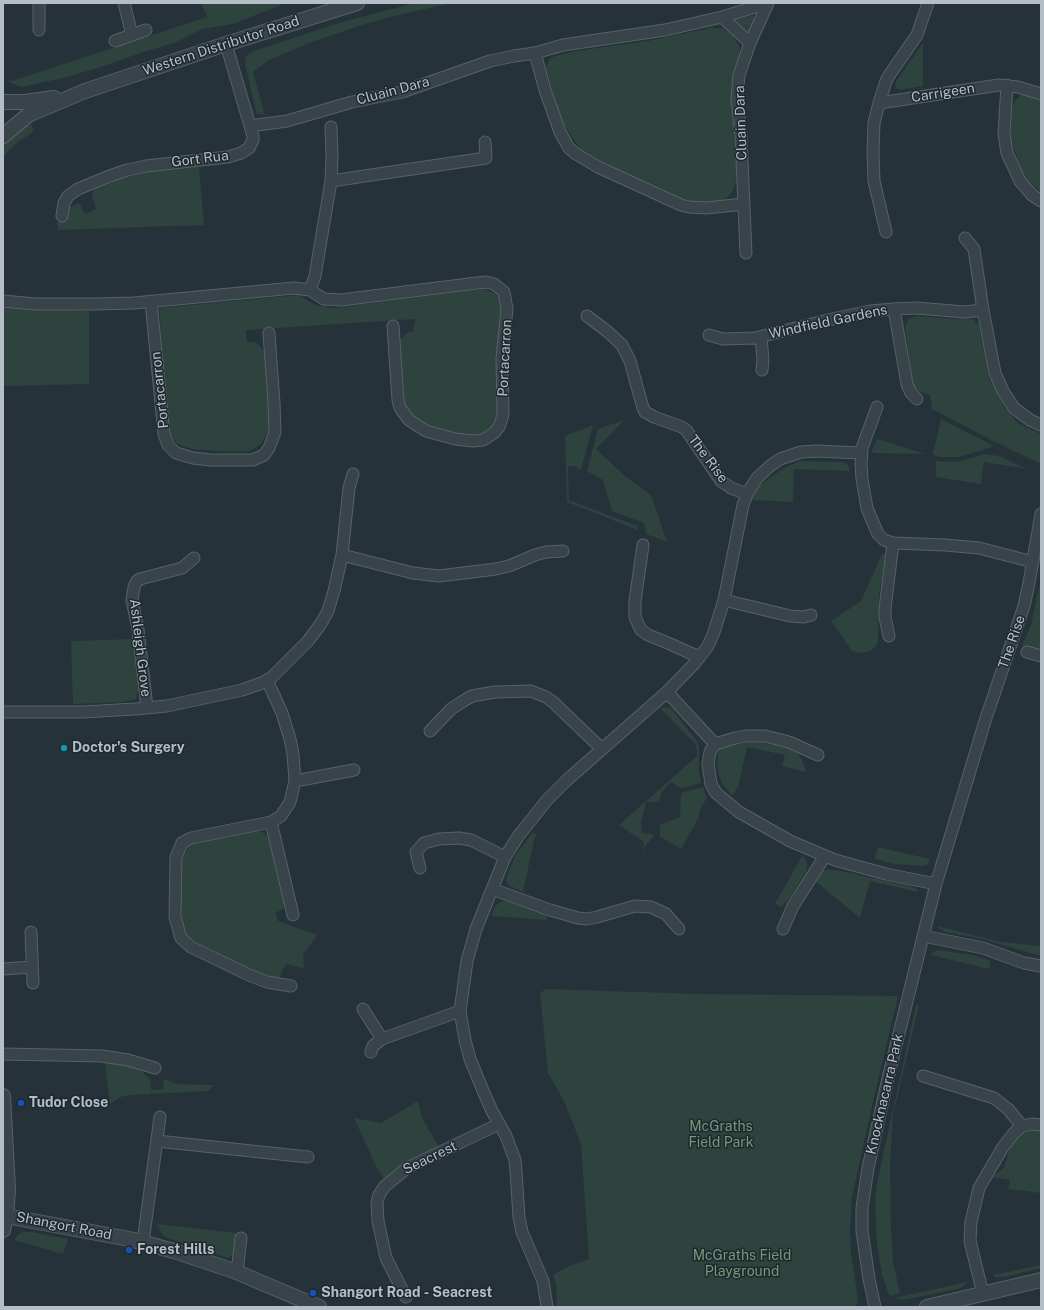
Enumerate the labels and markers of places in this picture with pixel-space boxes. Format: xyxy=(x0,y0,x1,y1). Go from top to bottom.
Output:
place label: Doctor's Surgery xyxy=(72,740,185,756)
marker: Doctor's Surgery xyxy=(59,743,69,753)
place label: Tudor Close xyxy=(29,1095,108,1111)
marker: Tudor Close xyxy=(16,1098,26,1108)
place label: Forest Hills xyxy=(137,1242,214,1258)
marker: Forest Hills xyxy=(124,1245,134,1255)
place label: Shangort Road - Seacrest xyxy=(321,1285,492,1301)
marker: Shangort Road - Seacrest xyxy=(308,1288,318,1298)

